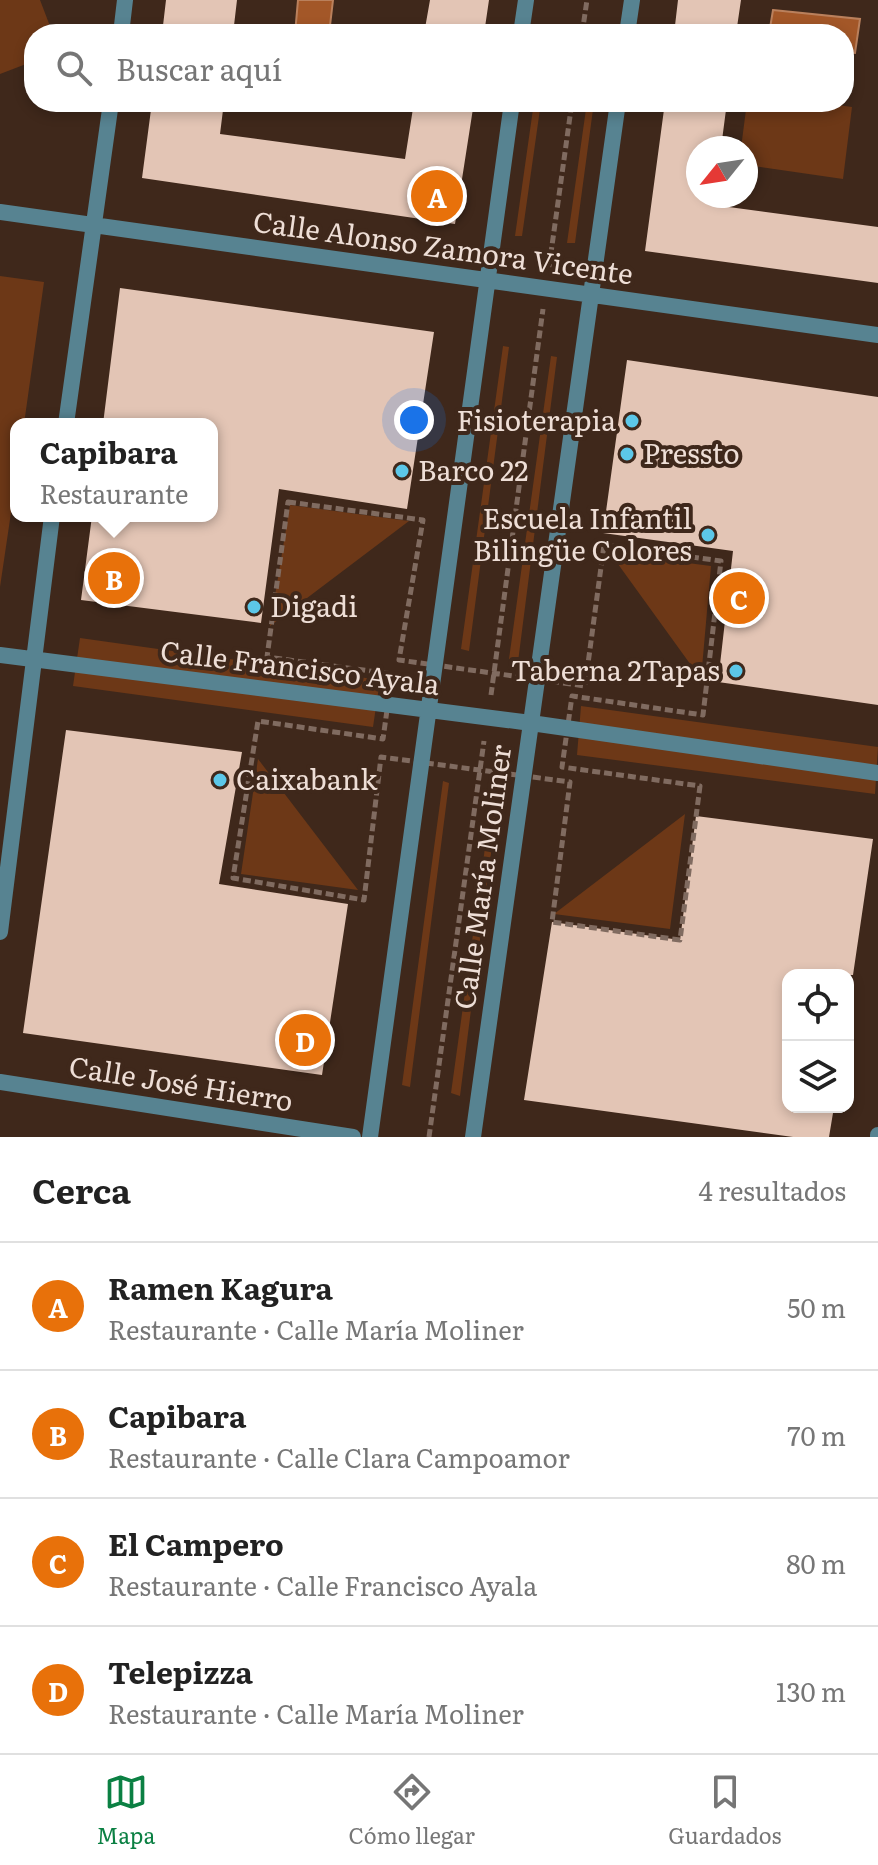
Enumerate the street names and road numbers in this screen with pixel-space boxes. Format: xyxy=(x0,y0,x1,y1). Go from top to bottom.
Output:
street label: Calle Alonso Zamora Vicente xyxy=(251,199,636,293)
street label: Calle Francisco Ayala xyxy=(158,628,442,704)
street label: Calle María Moliner xyxy=(442,741,520,1012)
street label: Calle José Hierro xyxy=(66,1044,296,1120)

